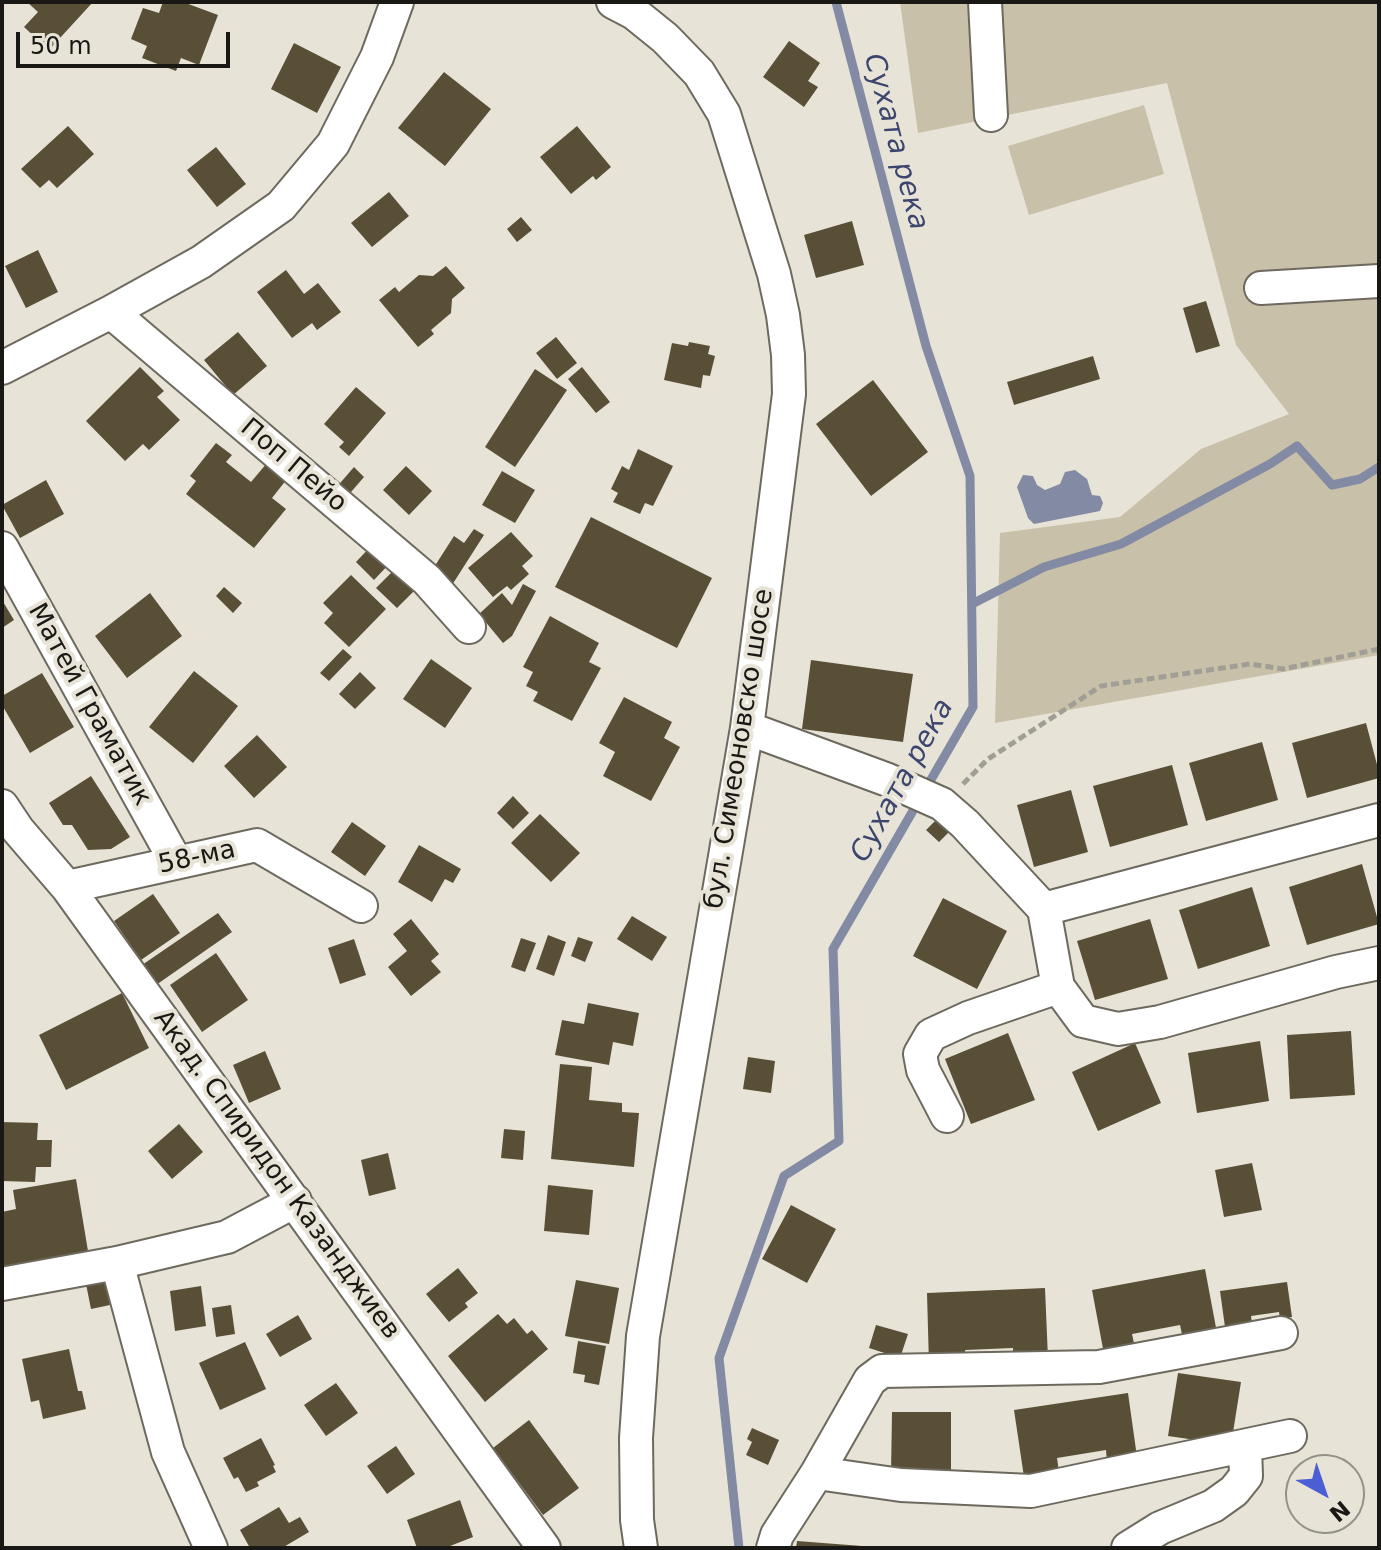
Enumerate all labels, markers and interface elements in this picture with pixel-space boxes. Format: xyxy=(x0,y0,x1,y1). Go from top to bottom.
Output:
scale bar xyxy=(20,16,234,66)
text: 50 m xyxy=(30,32,92,60)
water label: Сухата река xyxy=(855,50,935,234)
street label: Поп Пейо xyxy=(234,413,352,519)
street label: бул. Симеоновско шосе xyxy=(699,587,781,911)
street label: Матей Граматик xyxy=(21,598,157,812)
water label: Сухата река xyxy=(844,694,962,868)
street label: 58-ма xyxy=(156,835,238,881)
street label: Акад. Спиридон Казанджиев xyxy=(146,1004,406,1346)
north arrow xyxy=(1285,1454,1365,1534)
text: N xyxy=(1324,1496,1355,1527)

